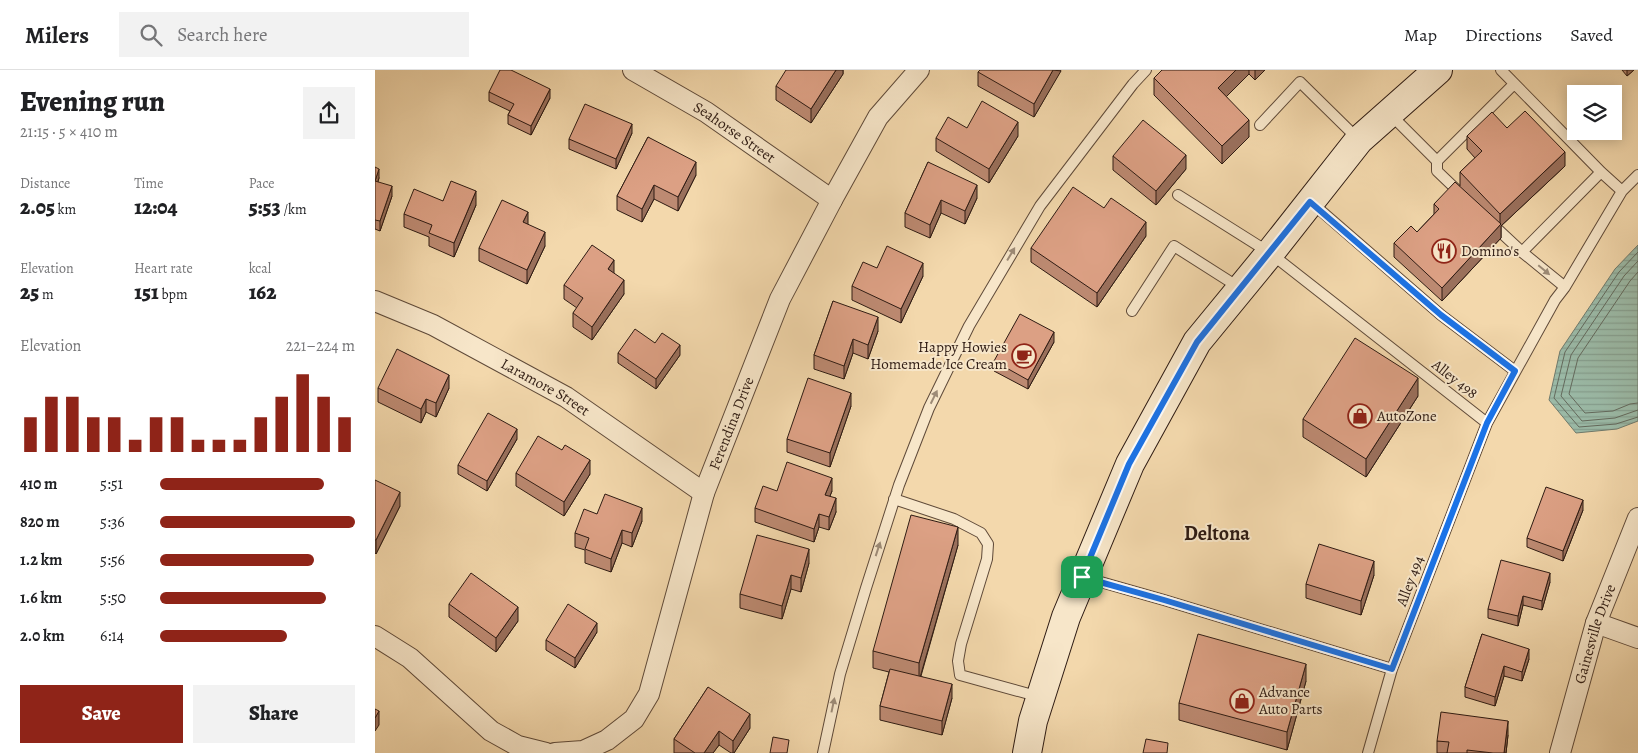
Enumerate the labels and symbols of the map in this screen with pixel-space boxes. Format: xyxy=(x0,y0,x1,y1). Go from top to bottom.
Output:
street label: Seahorse Street xyxy=(690,97,779,167)
restaurant icon: Domino's xyxy=(1431,238,1457,264)
place label: Domino's xyxy=(1461,241,1519,261)
one-way arrow xyxy=(1007,248,1016,261)
one-way arrow xyxy=(1537,264,1550,275)
place label: Happy Howies Homemade Ice Cream xyxy=(870,337,1008,374)
cafe icon: Happy Howies Homemade Ice Cream xyxy=(1011,343,1037,369)
street label: Laramore Street xyxy=(497,354,594,420)
street label: Alley 498 xyxy=(1427,354,1482,403)
street label: Ferendina Drive xyxy=(704,374,759,473)
one-way arrow xyxy=(930,390,938,404)
shop icon: AutoZone xyxy=(1347,403,1373,429)
place label: AutoZone xyxy=(1376,406,1437,426)
district label: Deltona xyxy=(1184,520,1250,547)
one-way arrow xyxy=(875,542,882,557)
street label: Alley 494 xyxy=(1391,553,1429,610)
pin xyxy=(1061,556,1103,598)
street label: Gainesville Drive xyxy=(1570,581,1621,686)
place label: Advance Auto Parts xyxy=(1258,682,1323,719)
shop icon: Advance Auto Parts xyxy=(1229,688,1255,714)
one-way arrow xyxy=(829,698,837,713)

